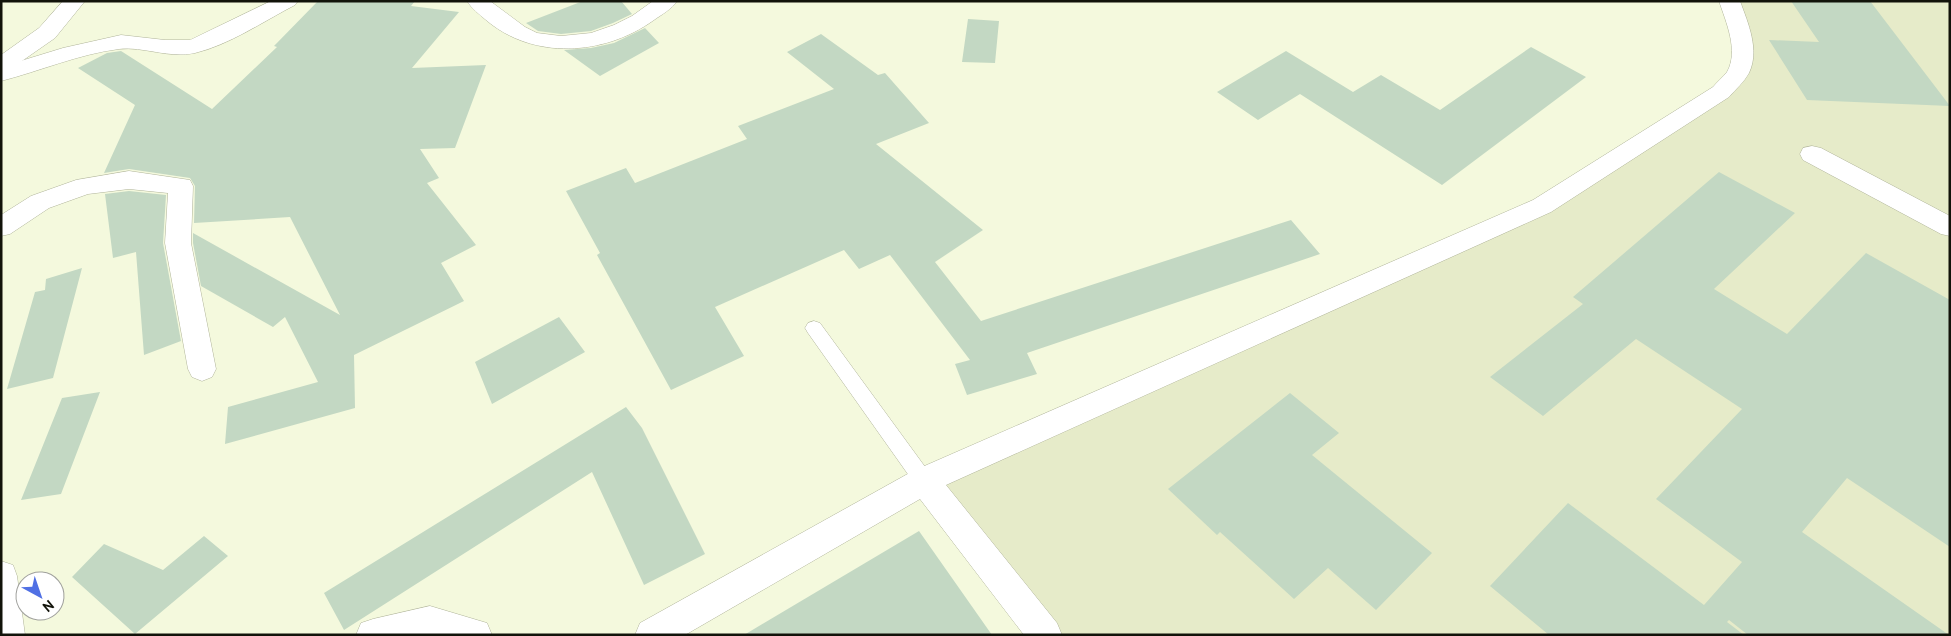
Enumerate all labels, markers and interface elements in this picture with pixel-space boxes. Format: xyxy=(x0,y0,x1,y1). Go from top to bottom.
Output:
north arrow xyxy=(15,571,65,621)
text: N xyxy=(38,595,57,615)

